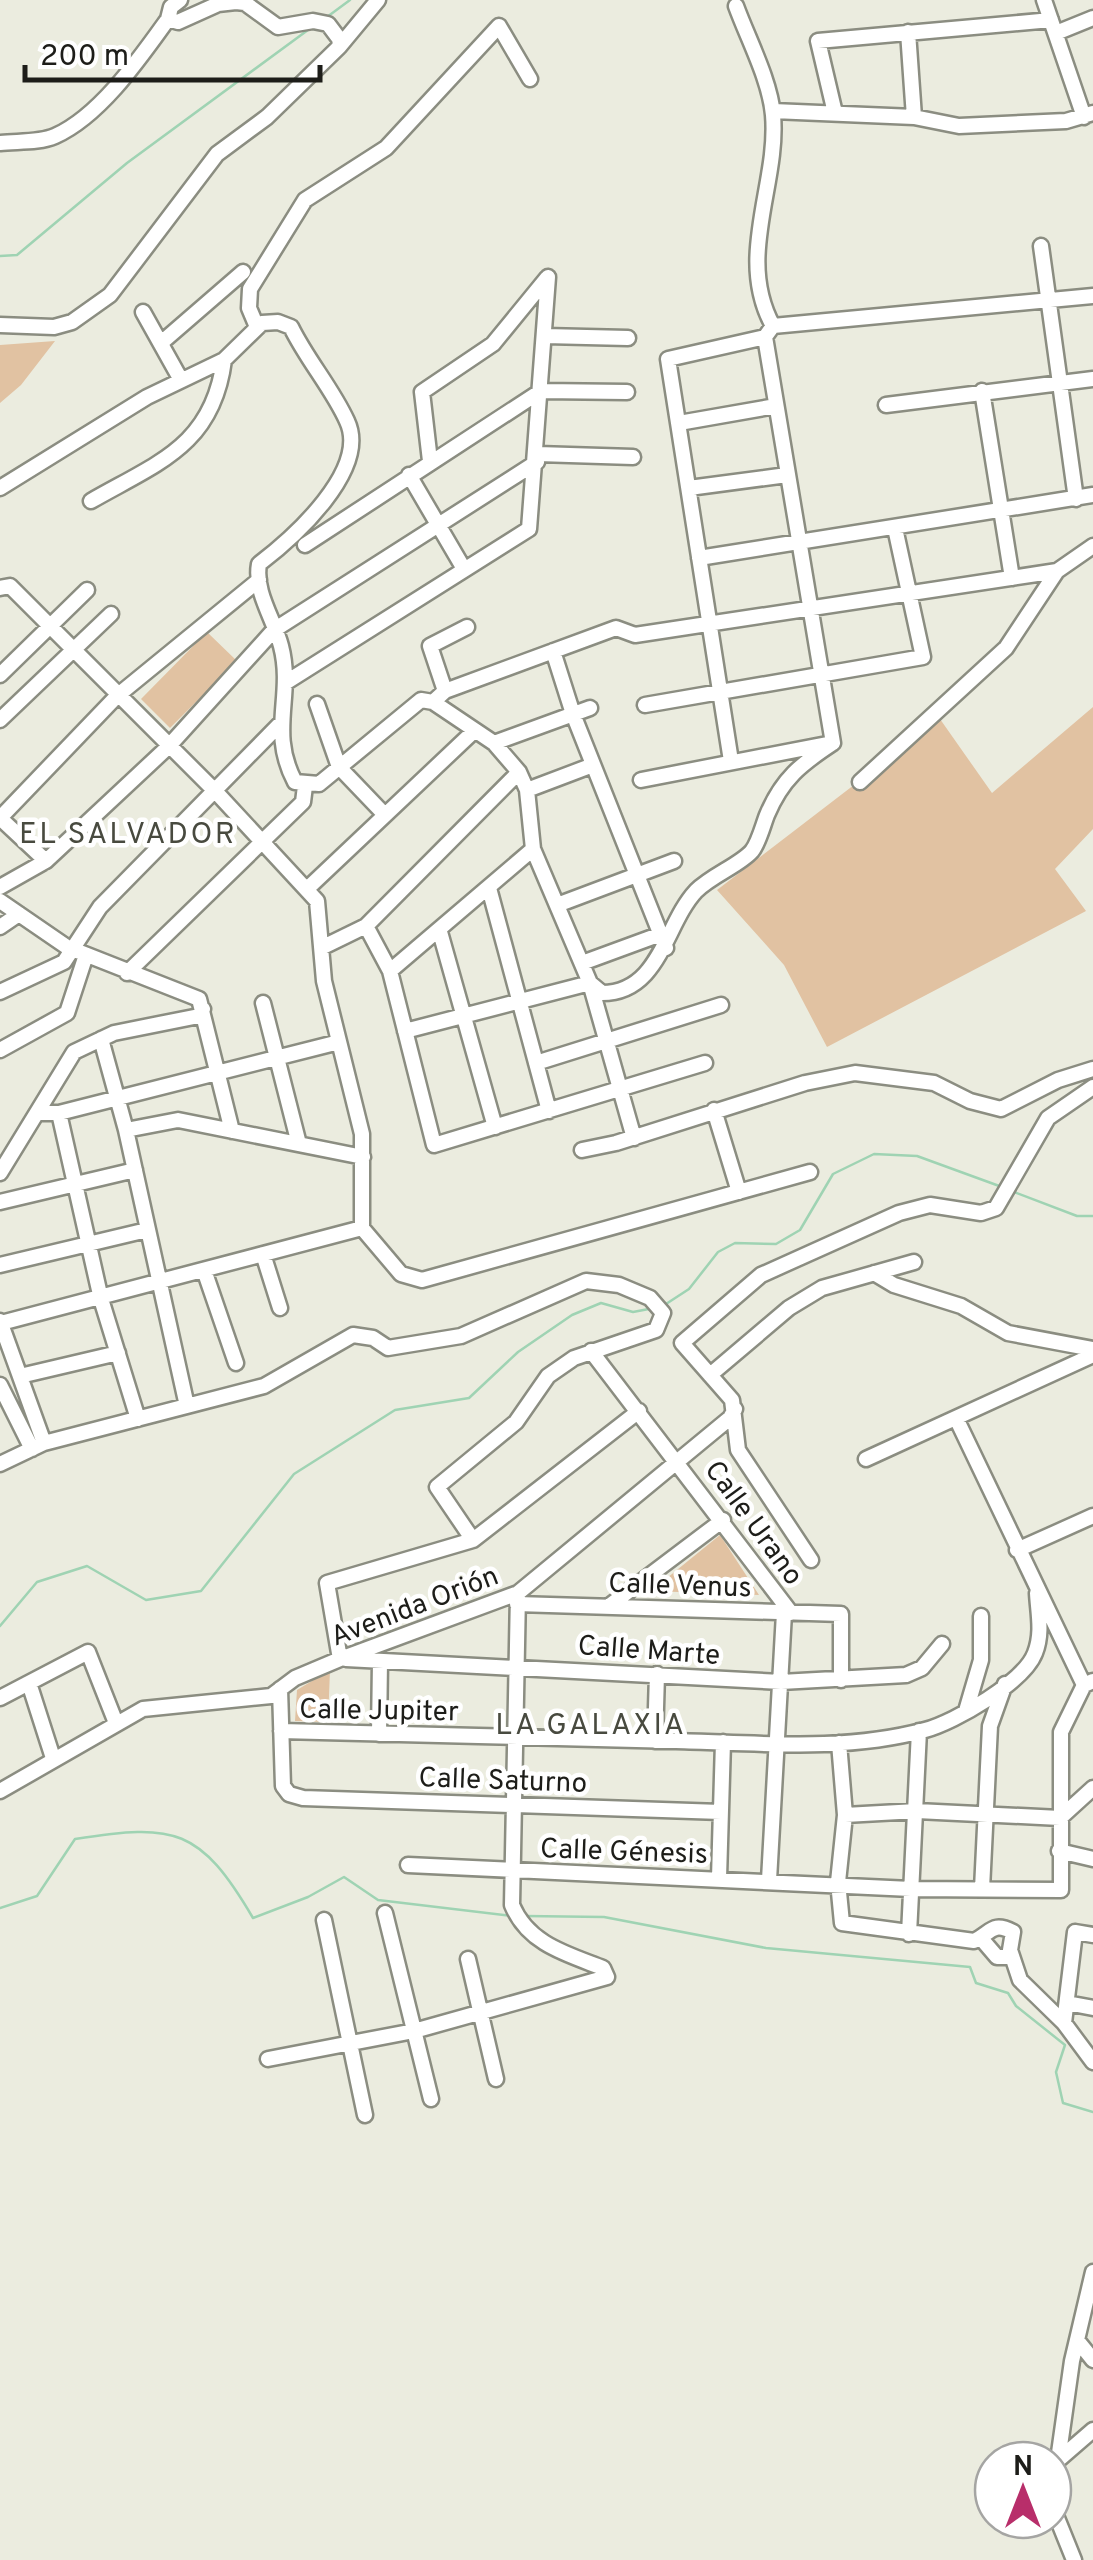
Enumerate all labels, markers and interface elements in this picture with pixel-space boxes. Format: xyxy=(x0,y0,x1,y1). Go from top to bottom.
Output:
scale bar xyxy=(25,20,320,82)
text: 200 m xyxy=(40,39,129,76)
district label: EL SALVADOR xyxy=(19,817,237,854)
street label: Calle Urano xyxy=(695,1454,810,1593)
street label: Avenida Orión xyxy=(326,1559,504,1656)
street label: Calle Venus xyxy=(607,1567,752,1607)
street label: Calle Marte xyxy=(576,1629,721,1675)
street label: Calle Jupiter xyxy=(299,1693,459,1731)
district label: LA GALAXIA xyxy=(495,1708,687,1745)
street label: Calle Saturno xyxy=(418,1761,588,1803)
street label: Calle Génesis xyxy=(539,1832,708,1874)
north arrow xyxy=(973,2440,1073,2540)
text: N xyxy=(1013,2450,1033,2486)

